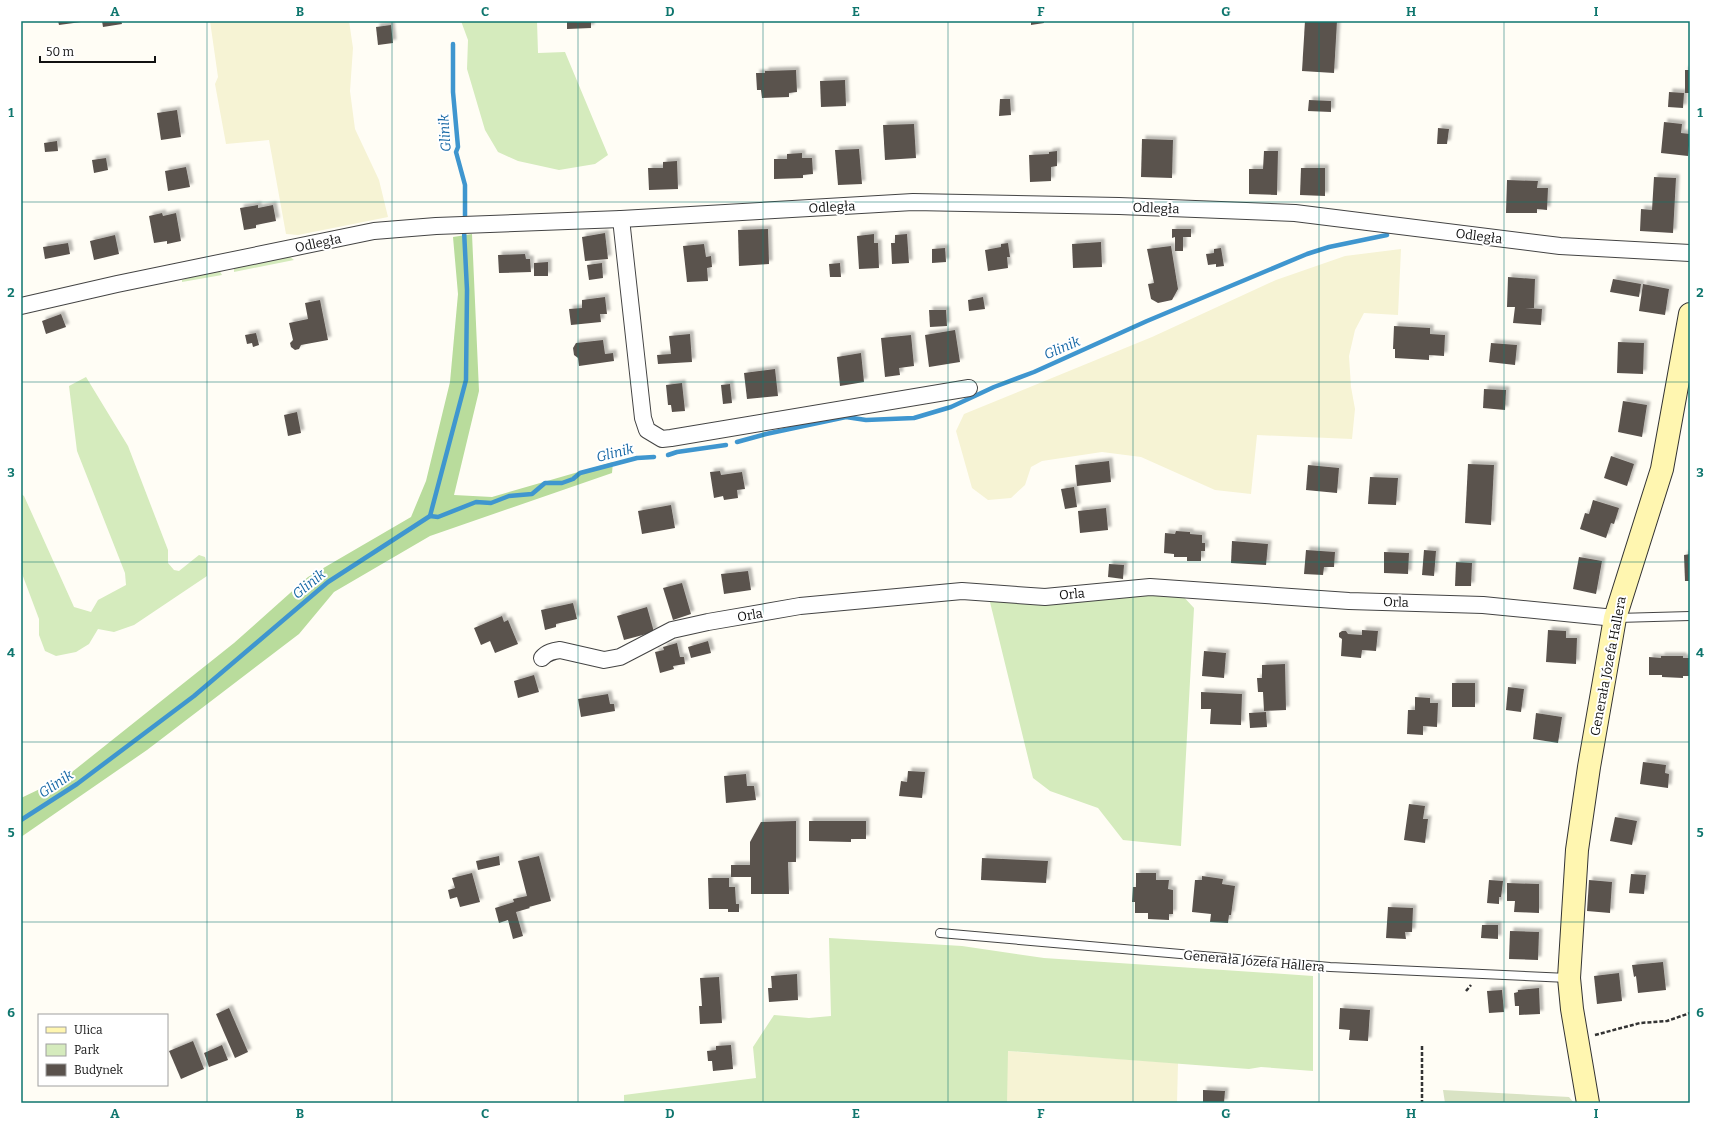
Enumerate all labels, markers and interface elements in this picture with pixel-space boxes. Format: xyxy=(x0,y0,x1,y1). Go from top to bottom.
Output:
text: A xyxy=(110,4,120,19)
text: B xyxy=(296,4,304,19)
text: C xyxy=(481,4,489,19)
text: D xyxy=(665,4,675,19)
text: E xyxy=(852,4,860,19)
text: F xyxy=(1037,4,1045,19)
text: G xyxy=(1221,4,1231,19)
text: H xyxy=(1406,4,1416,19)
text: I xyxy=(1594,4,1599,19)
scale bar xyxy=(40,38,155,64)
text: 50 m xyxy=(46,45,75,59)
text: 1 xyxy=(8,105,14,120)
text: 1 xyxy=(1697,105,1703,120)
water label: Glinik xyxy=(435,113,455,152)
street label: Odległa xyxy=(808,198,856,216)
street label: Odległa xyxy=(1132,200,1180,216)
street label: Odległa xyxy=(1455,226,1503,246)
street label: Odległa xyxy=(294,231,342,255)
text: 2 xyxy=(7,285,15,300)
text: 2 xyxy=(1696,285,1704,300)
water label: Glinik xyxy=(1041,333,1083,363)
water label: Glinik xyxy=(595,440,636,466)
text: 3 xyxy=(7,465,15,480)
text: 3 xyxy=(1696,465,1704,480)
water label: Glinik xyxy=(289,565,329,602)
street label: Orla xyxy=(1059,585,1085,603)
street label: Orla xyxy=(1383,594,1409,610)
street label: Generała Józefa Hallera xyxy=(1587,595,1629,737)
street label: Orla xyxy=(736,606,764,624)
text: 4 xyxy=(7,645,15,660)
text: 4 xyxy=(1696,645,1704,660)
water label: Glinik xyxy=(36,766,77,802)
text: 5 xyxy=(7,825,15,840)
text: 5 xyxy=(1696,825,1704,840)
street label: Generała Józefa Hallera xyxy=(1183,947,1325,975)
text: 6 xyxy=(7,1005,15,1020)
text: 6 xyxy=(1696,1005,1704,1020)
legend xyxy=(38,1014,168,1086)
text: Ulica xyxy=(74,1023,103,1037)
text: Park xyxy=(74,1043,100,1057)
text: Budynek xyxy=(74,1063,123,1077)
text: A xyxy=(110,1106,120,1121)
text: B xyxy=(296,1106,304,1121)
text: C xyxy=(481,1106,489,1121)
text: D xyxy=(665,1106,675,1121)
text: E xyxy=(852,1106,860,1121)
text: F xyxy=(1037,1106,1045,1121)
text: G xyxy=(1221,1106,1231,1121)
text: H xyxy=(1406,1106,1416,1121)
text: I xyxy=(1594,1106,1599,1121)

